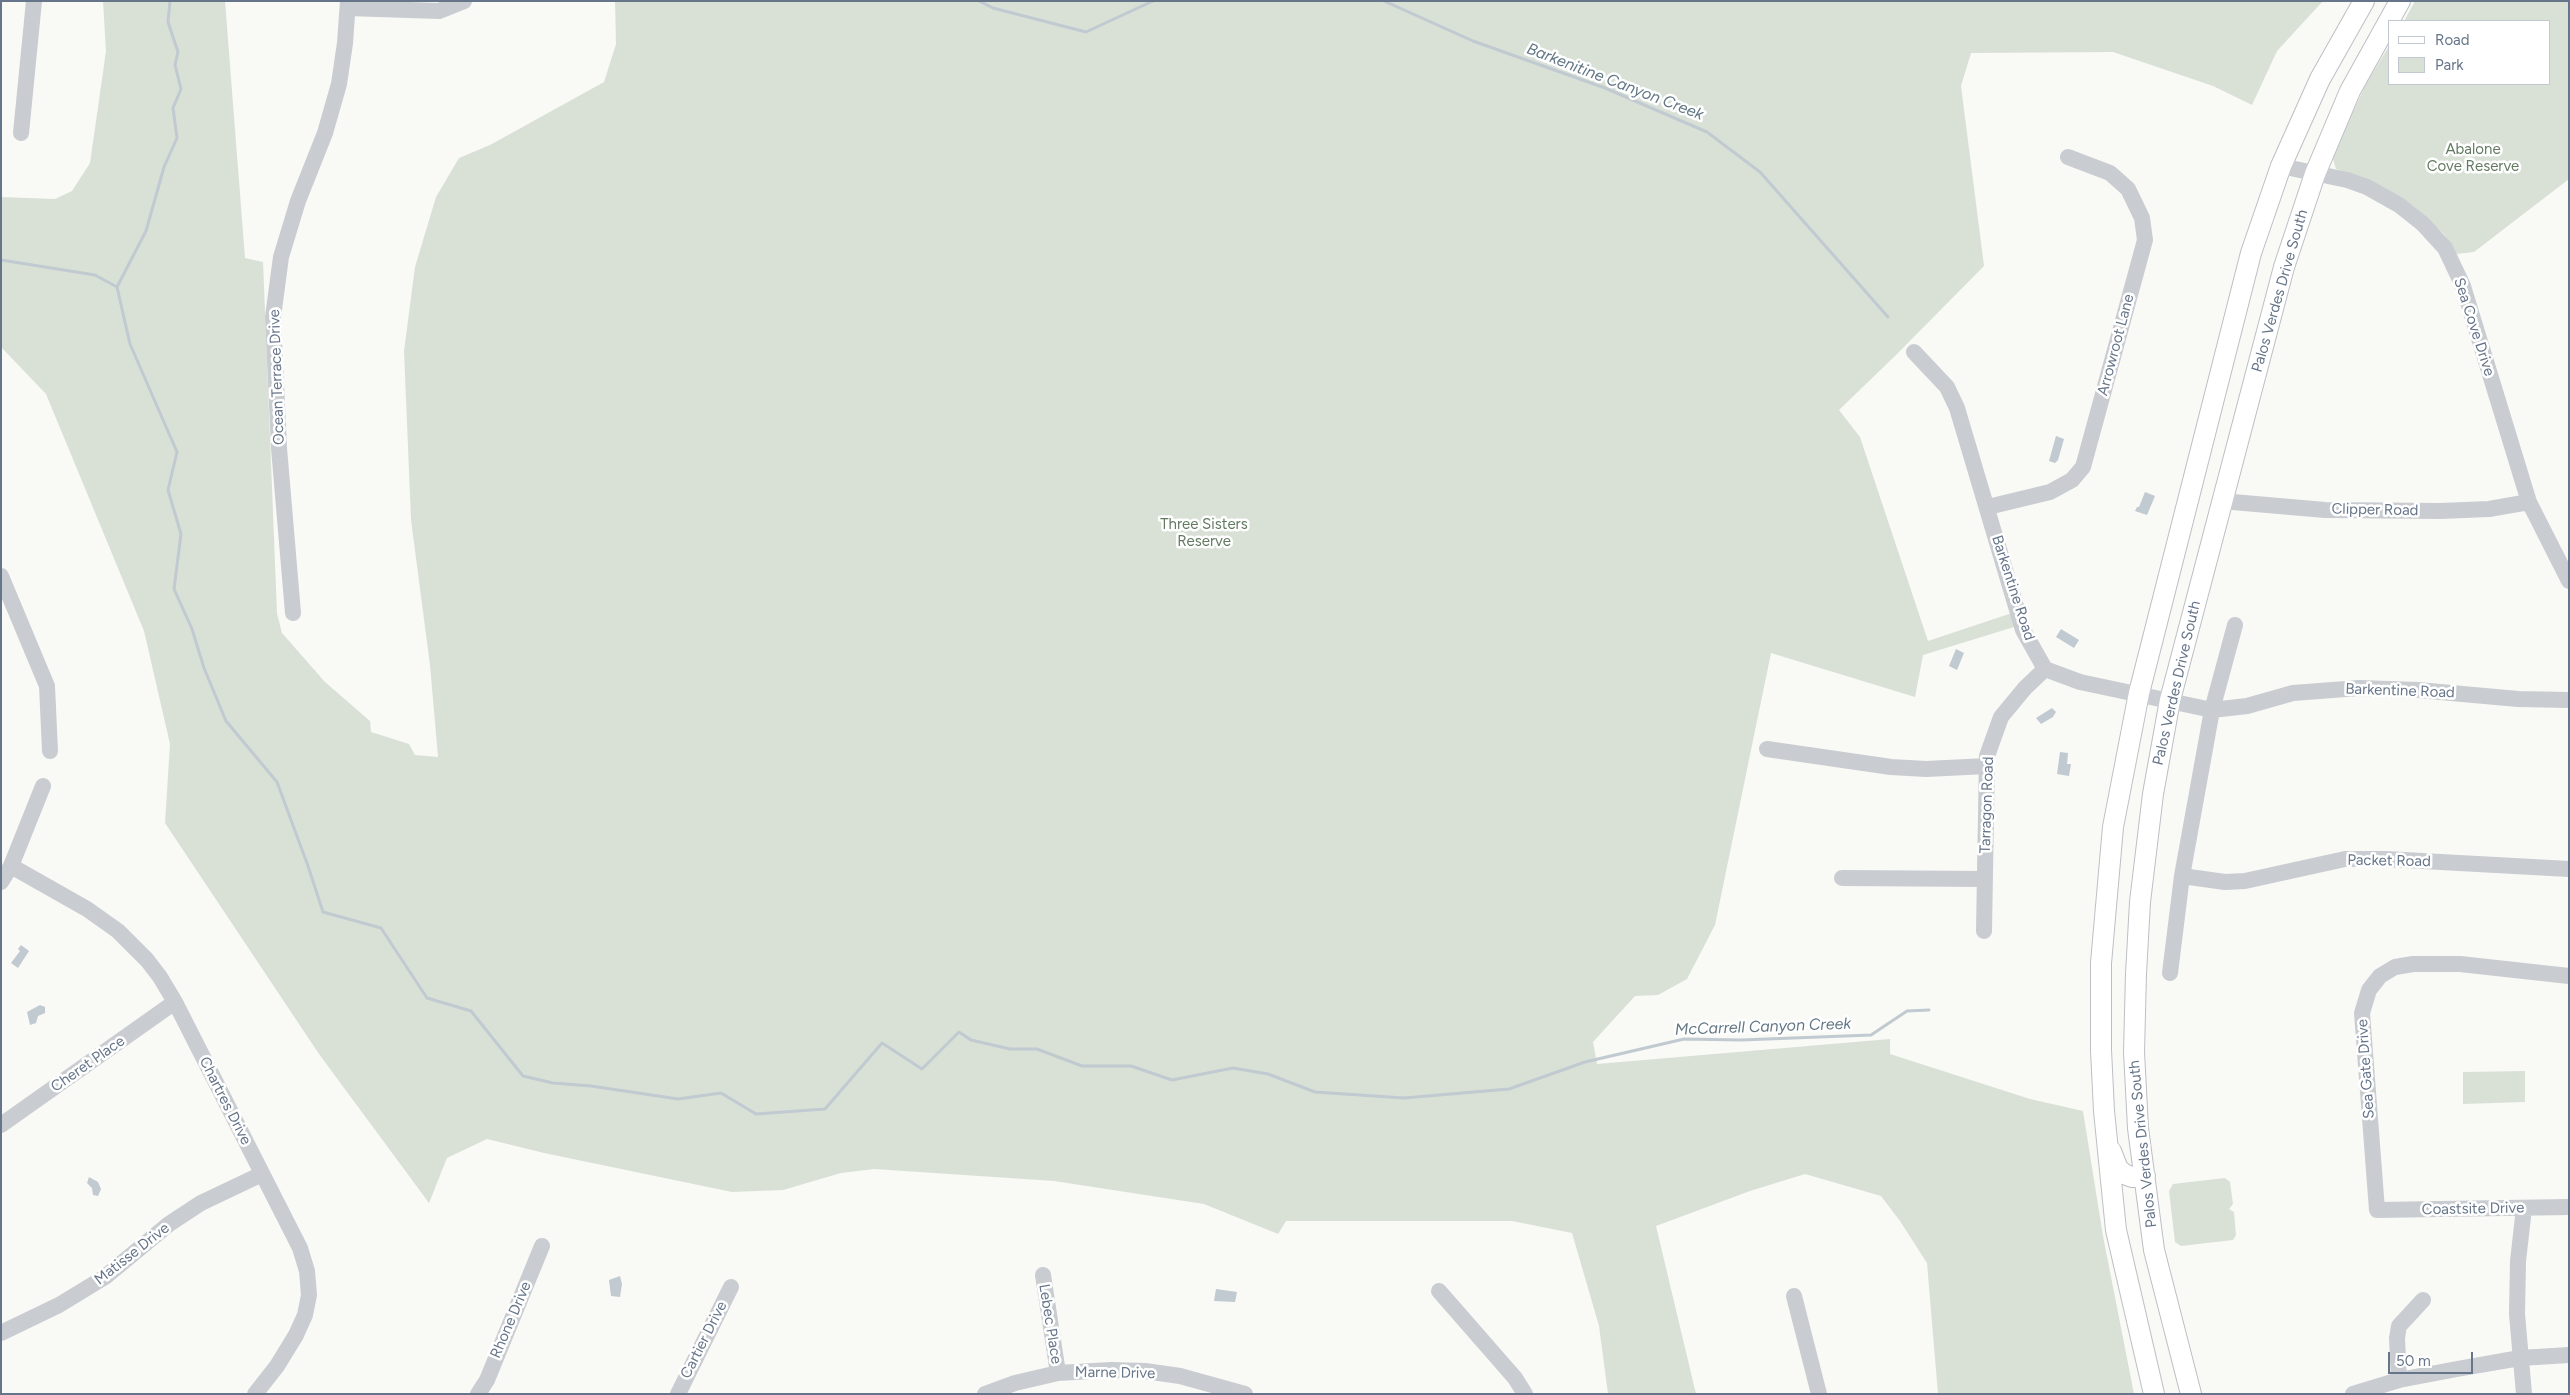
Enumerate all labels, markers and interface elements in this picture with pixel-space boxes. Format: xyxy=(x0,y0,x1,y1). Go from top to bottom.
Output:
legend xyxy=(2388,20,2550,85)
text: Road xyxy=(2435,31,2470,49)
water label: Barkenitine Canyon Creek xyxy=(1524,39,1706,125)
text: Park xyxy=(2435,56,2464,74)
park label: Abalone Cove Reserve xyxy=(2427,141,2519,176)
street label: Palos Verdes Drive South xyxy=(2248,208,2312,374)
street label: Sea Cove Drive xyxy=(2450,276,2498,378)
street label: Arrowroot Lane xyxy=(2094,292,2138,398)
street label: Ocean Terrace Drive xyxy=(266,309,288,445)
street label: Clipper Road xyxy=(2331,500,2419,520)
park label: Three Sisters Reserve xyxy=(1160,516,1248,551)
street label: Barkentine Road xyxy=(1988,533,2038,643)
street label: Palos Verdes Drive South xyxy=(2149,599,2205,767)
street label: Barkentine Road xyxy=(2345,680,2455,702)
street label: Tarragon Road xyxy=(1976,756,1998,854)
street label: Packet Road xyxy=(2347,851,2431,871)
water label: McCarrell Canyon Creek xyxy=(1675,1014,1851,1040)
street label: Sea Gate Drive xyxy=(2354,1018,2378,1120)
street label: Cheret Place xyxy=(48,1032,128,1096)
street label: Chartres Drive xyxy=(195,1054,255,1148)
street label: Palos Verdes Drive South xyxy=(2125,1059,2161,1229)
street label: Coastsite Drive xyxy=(2422,1199,2524,1219)
street label: Matisse Drive xyxy=(91,1219,173,1289)
street label: Rhone Drive xyxy=(487,1279,535,1361)
street label: Lebec Place xyxy=(1035,1283,1065,1365)
street label: Cartier Drive xyxy=(677,1298,731,1382)
scale bar xyxy=(2390,1342,2475,1374)
text: 50 m xyxy=(2396,1352,2431,1370)
street label: Marne Drive xyxy=(1075,1363,1155,1383)

